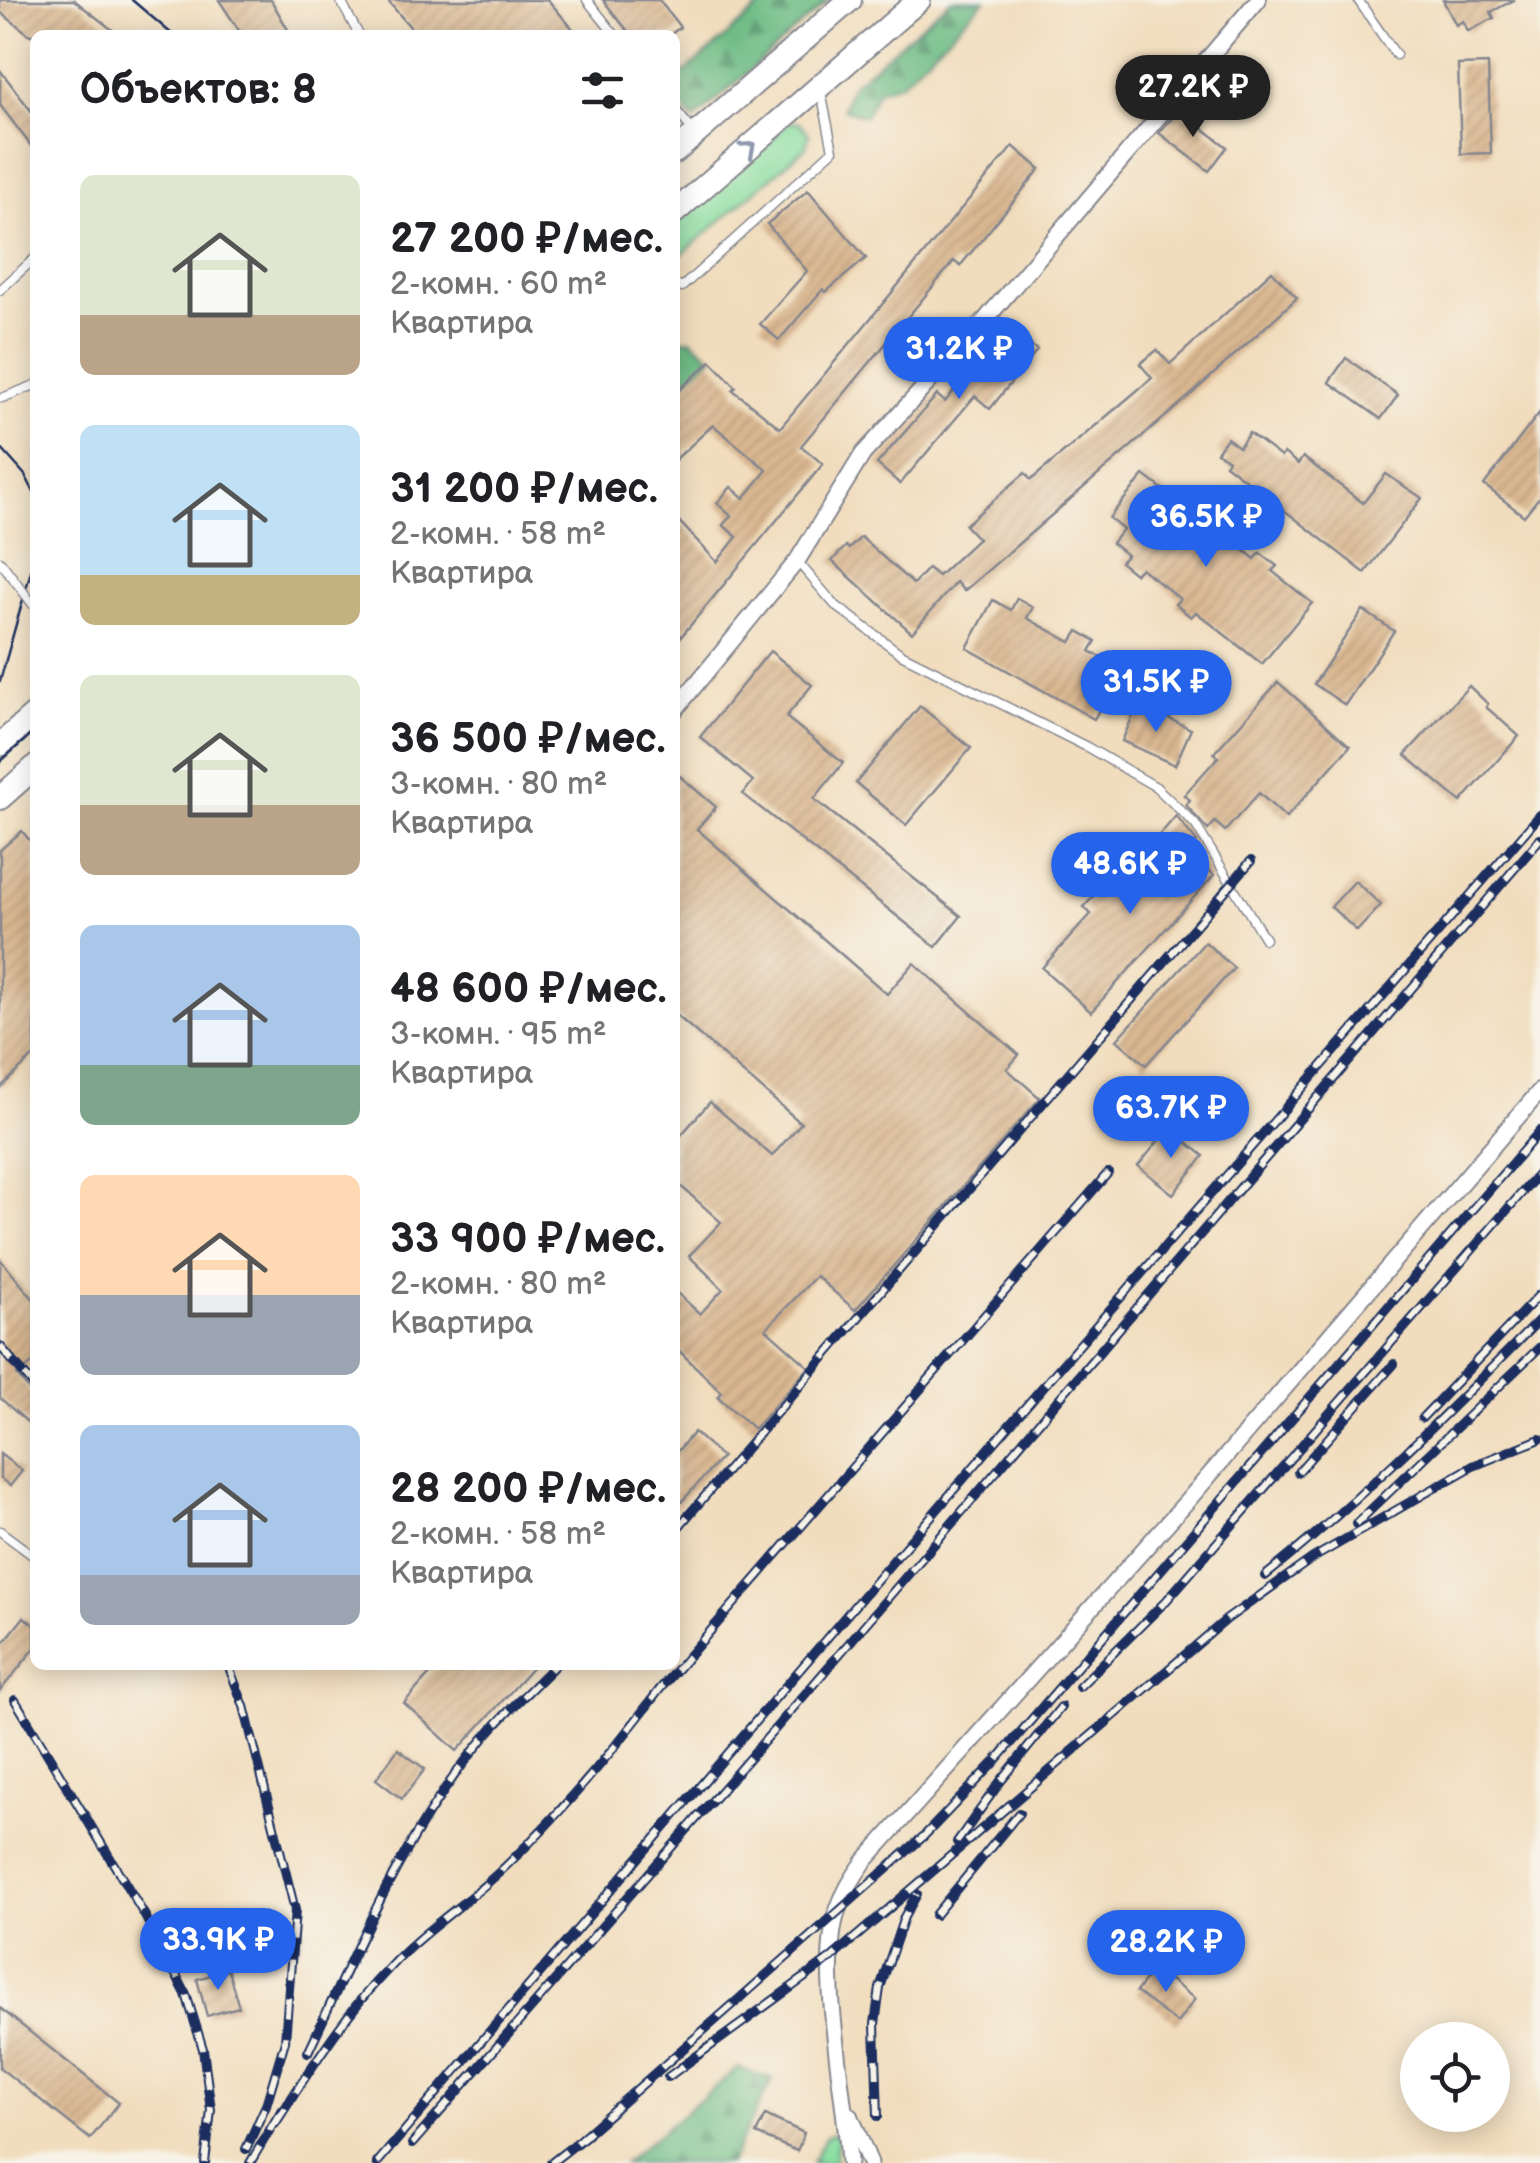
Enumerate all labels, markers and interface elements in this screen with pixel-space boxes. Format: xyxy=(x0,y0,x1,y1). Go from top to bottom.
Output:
pin: 27.2K ₽ xyxy=(1101,55,1285,140)
icon: filters xyxy=(575,63,630,118)
text: Объектов: 8 xyxy=(80,65,317,116)
text: 27.2K ₽ xyxy=(1137,68,1249,107)
one-way arrow xyxy=(737,142,755,160)
text: 27 200 ₽/мес. xyxy=(390,214,663,265)
icon: home xyxy=(160,215,280,335)
text: 2-комн. · 60 m² xyxy=(390,265,607,304)
text: Квартира xyxy=(390,304,533,343)
pin: 31.2K ₽ xyxy=(867,317,1051,402)
text: 31.2K ₽ xyxy=(905,330,1013,369)
text: 31 200 ₽/мес. xyxy=(390,464,658,515)
icon: home xyxy=(160,465,280,585)
pin: 36.5K ₽ xyxy=(1114,485,1298,570)
text: 36.5K ₽ xyxy=(1150,498,1262,537)
text: 2-комн. · 58 m² xyxy=(390,515,606,554)
text: Квартира xyxy=(390,554,533,593)
pin: 31.5K ₽ xyxy=(1064,650,1248,735)
text: 31.5K ₽ xyxy=(1103,663,1209,702)
text: 36 500 ₽/мес. xyxy=(390,714,666,765)
icon: home xyxy=(160,715,280,835)
text: 3-комн. · 80 m² xyxy=(390,765,607,804)
text: Квартира xyxy=(390,804,533,843)
pin: 48.6K ₽ xyxy=(1038,832,1222,917)
text: 48.6K ₽ xyxy=(1073,845,1187,884)
text: 48 600 ₽/мес. xyxy=(390,964,667,1015)
icon: home xyxy=(160,965,280,1085)
text: 3-комн. · 95 m² xyxy=(390,1015,607,1054)
text: Квартира xyxy=(390,1054,533,1093)
pin: 63.7K ₽ xyxy=(1079,1076,1263,1161)
text: 63.7K ₽ xyxy=(1115,1089,1227,1128)
text: 33 900 ₽/мес. xyxy=(390,1214,665,1265)
icon: home xyxy=(160,1215,280,1335)
text: 2-комн. · 80 m² xyxy=(390,1265,606,1304)
text: Квартира xyxy=(390,1304,533,1343)
text: 28 200 ₽/мес. xyxy=(390,1464,666,1515)
icon: home xyxy=(160,1465,280,1585)
text: 2-комн. · 58 m² xyxy=(390,1515,606,1554)
text: Квартира xyxy=(390,1554,533,1593)
pin: 33.9K ₽ xyxy=(126,1908,310,1993)
pin: 28.2K ₽ xyxy=(1074,1910,1258,1995)
text: 33.9K ₽ xyxy=(162,1921,274,1960)
text: 28.2K ₽ xyxy=(1109,1923,1223,1962)
map controls xyxy=(1400,2022,1510,2132)
button: locate xyxy=(1400,2022,1510,2132)

